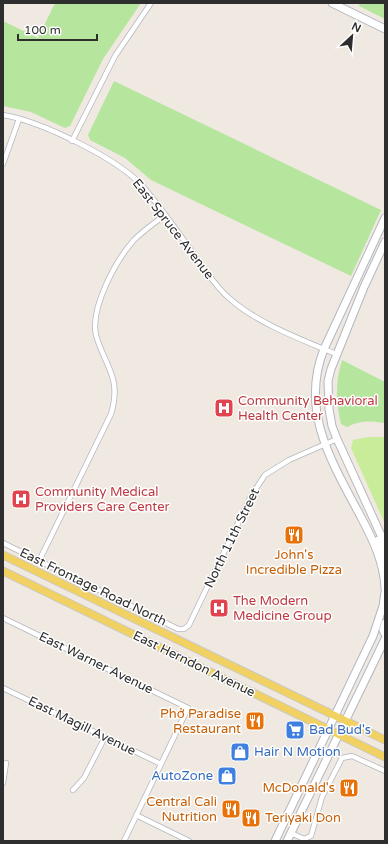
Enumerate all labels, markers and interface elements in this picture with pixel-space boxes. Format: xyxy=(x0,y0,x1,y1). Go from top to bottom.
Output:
scale bar xyxy=(18,16,97,42)
north arrow xyxy=(332,16,372,56)
text: N xyxy=(349,20,363,35)
text: 100 m xyxy=(24,23,61,37)
street label: East Spruce Avenue xyxy=(129,176,217,282)
place label: Community Behavioral Health Center xyxy=(238,393,378,424)
hospital icon: Community Behavioral Health Center xyxy=(213,397,235,419)
place label: Community Medical Providers Care Center xyxy=(35,484,170,515)
street label: North 11th Street xyxy=(201,485,263,591)
hospital icon: Community Medical Providers Care Center xyxy=(10,488,32,510)
restaurant icon: John's Incredible Pizza xyxy=(283,524,305,546)
street label: East Frontage Road North xyxy=(17,544,169,630)
place label: John's Incredible Pizza xyxy=(246,547,342,578)
place label: The Modern Medicine Group xyxy=(233,593,332,624)
hospital icon: The Modern Medicine Group xyxy=(208,597,230,619)
street label: East Herndon Avenue xyxy=(130,627,258,701)
street label: East Warner Avenue xyxy=(36,628,156,698)
street label: East Magill Avenue xyxy=(26,693,138,759)
place label: Phở Paradise Restaurant xyxy=(160,706,241,737)
restaurant icon: Phở Paradise Restaurant xyxy=(244,710,266,732)
supermarket icon: Bad Bud's xyxy=(284,719,306,741)
place label: Bad Bud's xyxy=(309,722,371,738)
shop icon: Hair N Motion xyxy=(229,741,251,763)
place label: Hair N Motion xyxy=(254,744,341,760)
shop icon: AutoZone xyxy=(216,765,238,787)
place label: AutoZone xyxy=(151,768,213,784)
restaurant icon: McDonald's xyxy=(338,777,360,799)
place label: McDonald's xyxy=(262,780,335,796)
place label: Central Cali Nutrition xyxy=(146,794,217,825)
restaurant icon: Central Cali Nutrition xyxy=(220,798,242,820)
restaurant icon: Teriyaki Don xyxy=(240,807,262,829)
place label: Teriyaki Don xyxy=(265,810,341,826)

